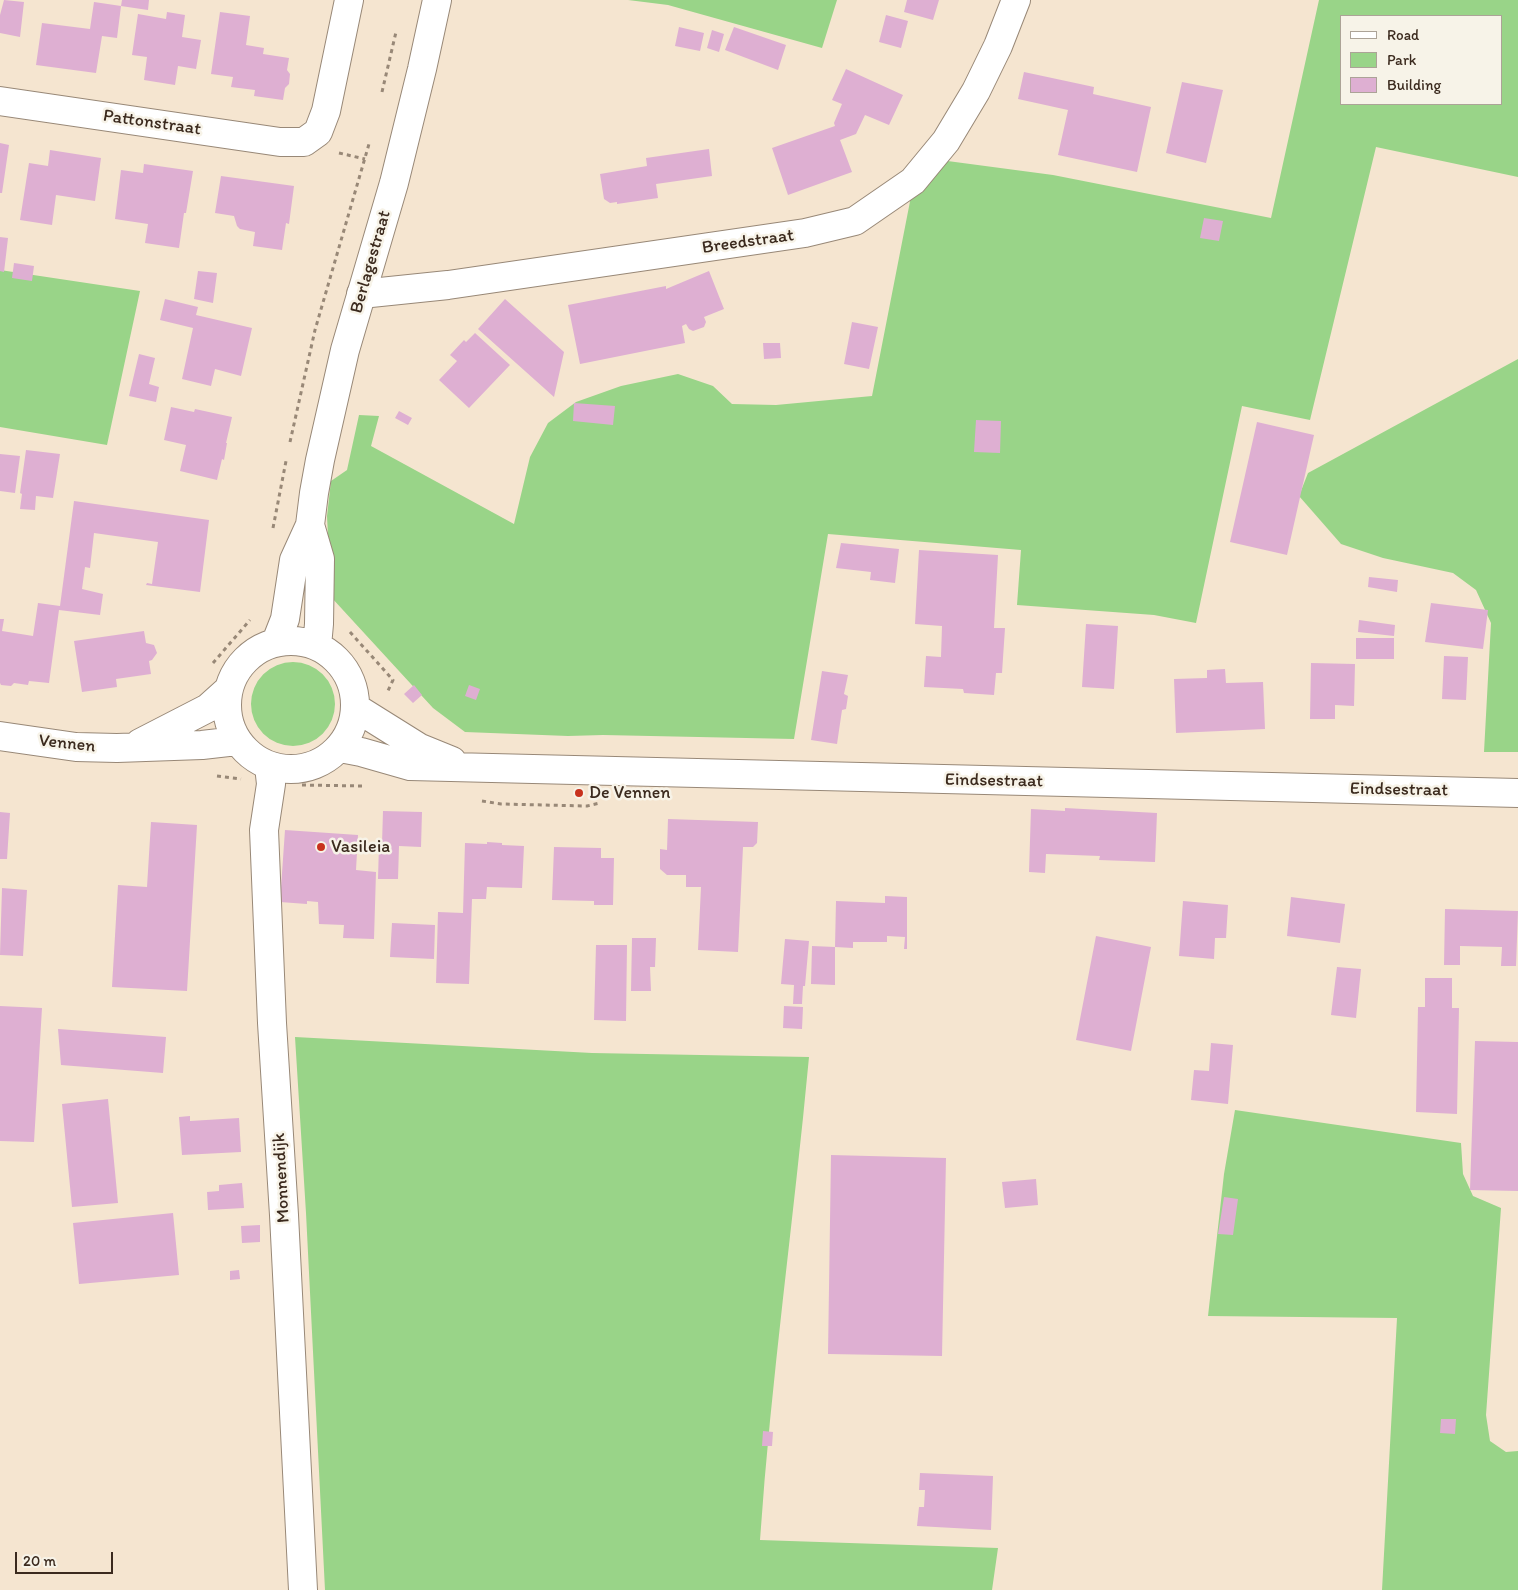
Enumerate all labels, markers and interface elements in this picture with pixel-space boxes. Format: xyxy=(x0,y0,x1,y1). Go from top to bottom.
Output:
legend xyxy=(1340,15,1503,105)
text: Road xyxy=(1387,26,1419,44)
text: Park xyxy=(1387,51,1417,69)
text: Building xyxy=(1387,76,1441,94)
street label: Pattonstraat xyxy=(102,105,202,141)
street label: Berlagestraat xyxy=(346,208,396,316)
street label: Breedstraat xyxy=(701,225,795,259)
street label: Vennen xyxy=(38,730,96,758)
street label: Eindsestraat xyxy=(945,769,1043,793)
street label: Eindsestraat xyxy=(1350,778,1448,802)
place label: De Vennen xyxy=(589,782,671,804)
marker: De Vennen xyxy=(573,787,585,799)
place label: Vasileia xyxy=(331,836,390,858)
marker: Vasileia xyxy=(315,841,327,853)
street label: Monnendijk xyxy=(269,1132,295,1224)
scale bar xyxy=(18,1542,115,1574)
text: 20 m xyxy=(23,1552,56,1570)

